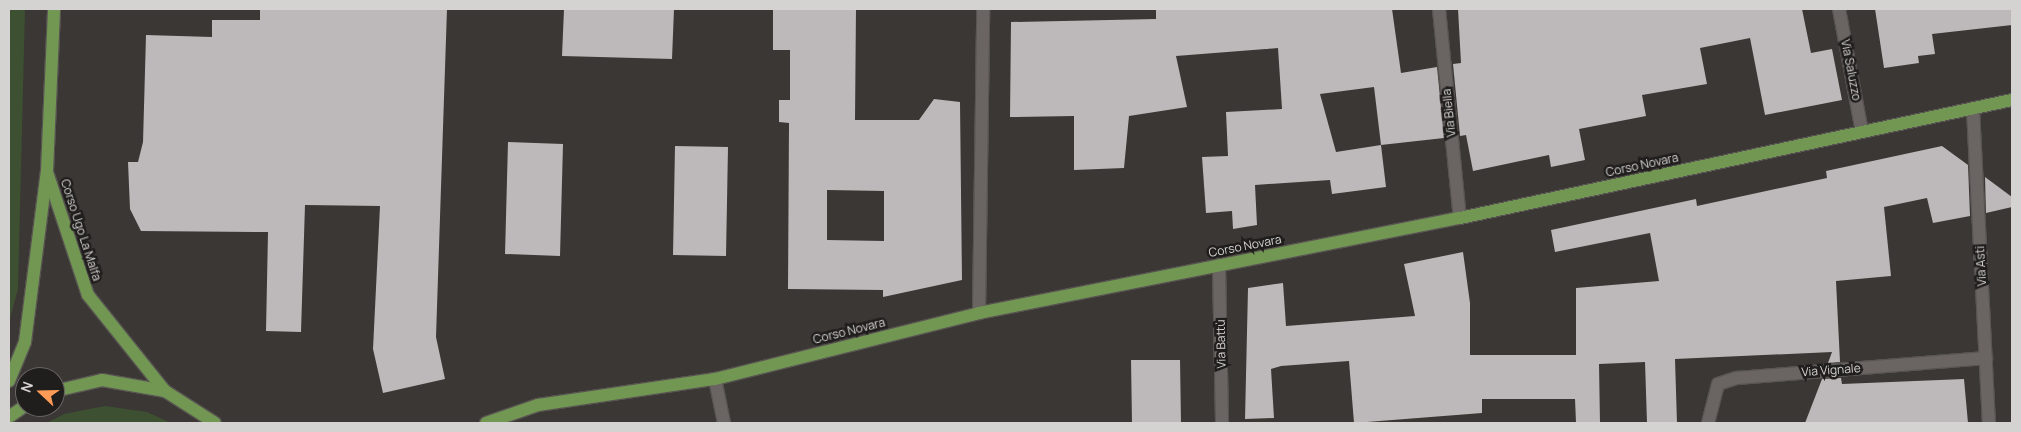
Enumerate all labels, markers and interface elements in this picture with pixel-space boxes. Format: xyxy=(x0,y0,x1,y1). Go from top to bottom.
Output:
street label: Via Saluzzo xyxy=(1838,38,1864,102)
street label: Via Biella xyxy=(1439,88,1459,138)
street label: Corso Novara xyxy=(1604,150,1680,180)
street label: Corso Ugo La Malfa xyxy=(58,177,104,283)
street label: Corso Novara xyxy=(1207,232,1283,260)
street label: Via Asti xyxy=(1973,245,1989,287)
street label: Corso Novara xyxy=(811,315,887,347)
street label: Via Battù xyxy=(1213,319,1229,369)
street label: Via Vignale xyxy=(1801,361,1861,379)
north arrow xyxy=(15,367,65,417)
text: N xyxy=(16,379,37,395)

